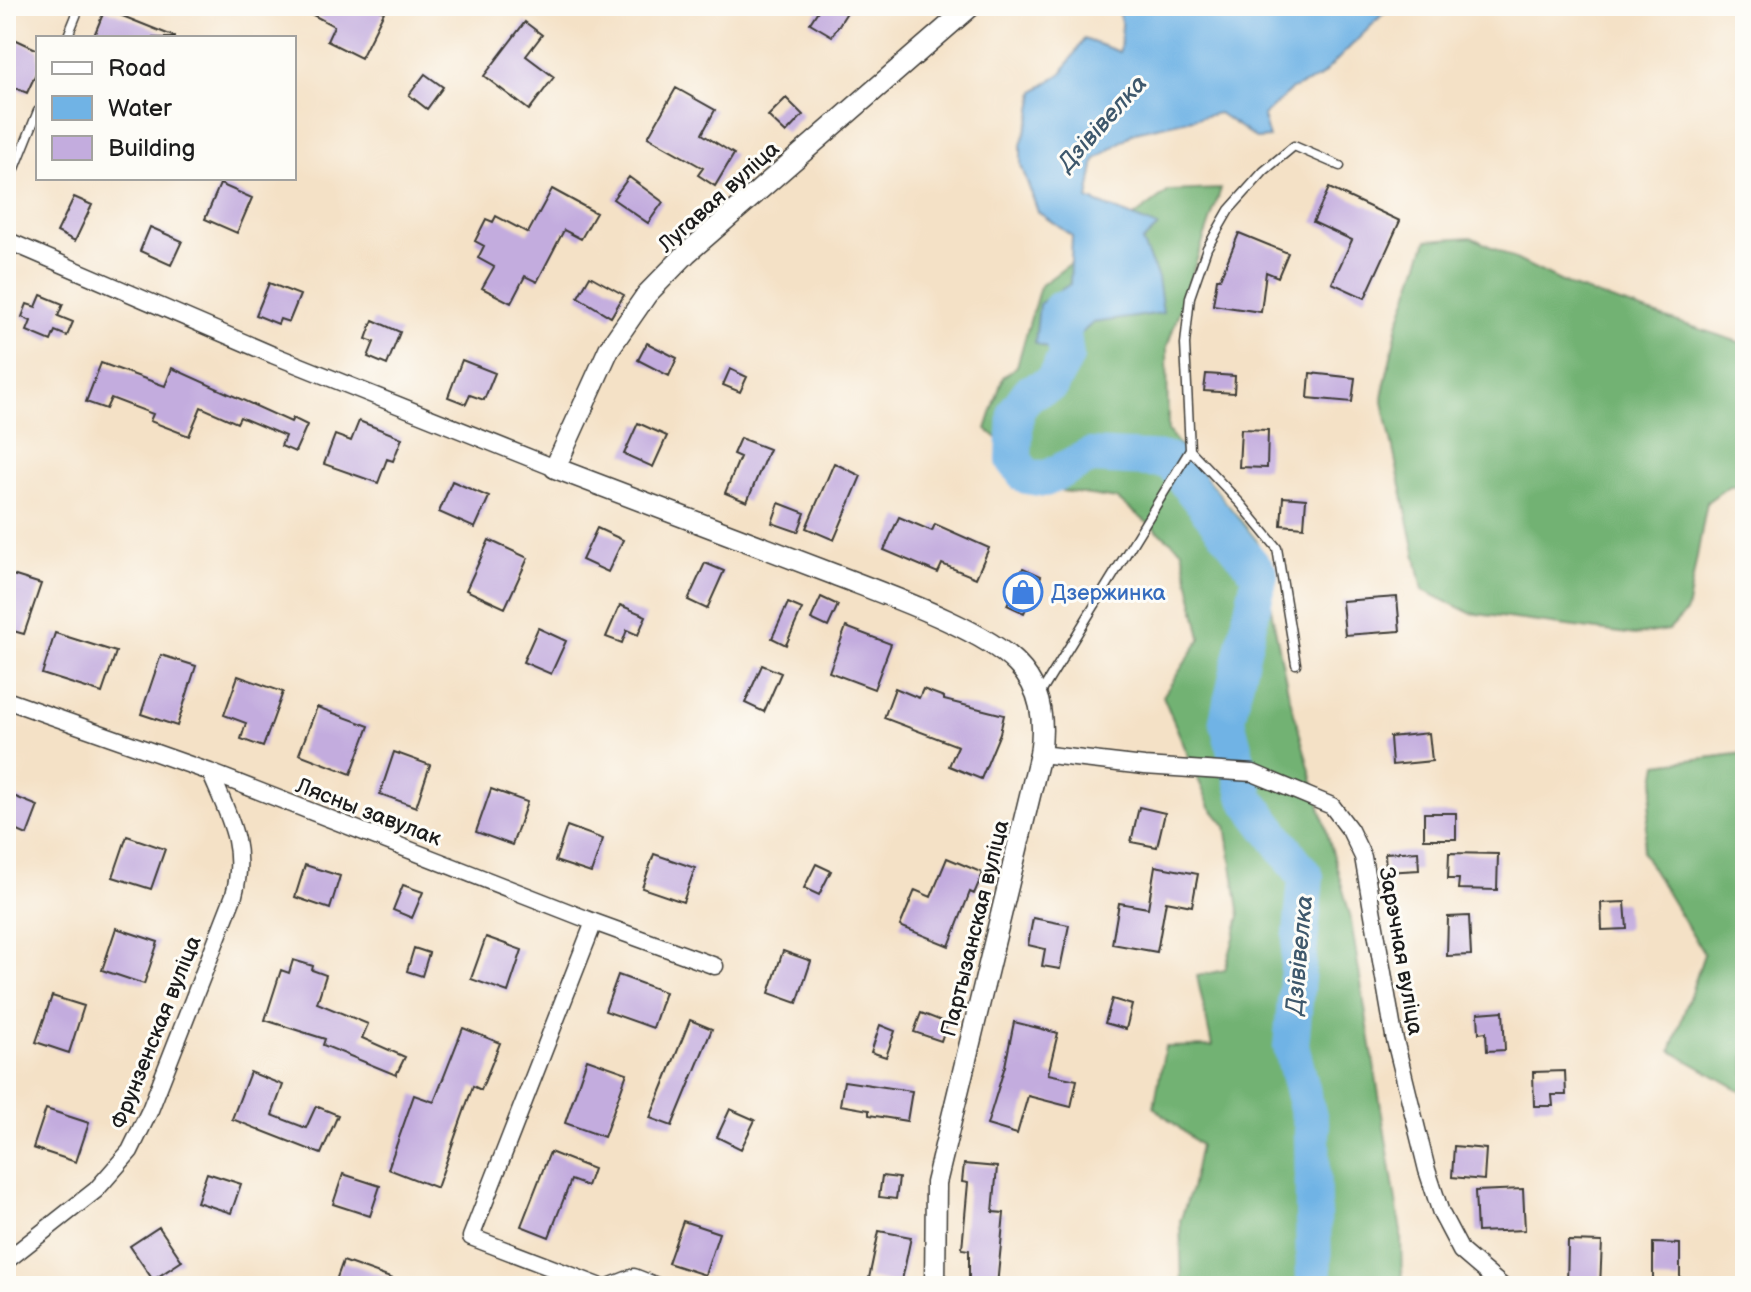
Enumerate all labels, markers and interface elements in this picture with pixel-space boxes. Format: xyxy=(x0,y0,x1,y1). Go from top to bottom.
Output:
legend xyxy=(36,36,296,180)
text: Road xyxy=(108,54,166,83)
water label: Дзівівелка xyxy=(1050,69,1153,179)
text: Water xyxy=(108,94,172,123)
text: Building xyxy=(108,134,195,163)
street label: Лугавая вуліца xyxy=(652,136,785,259)
shop icon: Дзержинка xyxy=(1002,571,1044,613)
place label: Дзержинка xyxy=(1051,580,1166,607)
street label: Лясны завулак xyxy=(291,772,445,853)
street label: Партызанская вуліца xyxy=(935,817,1015,1039)
street label: Зарэчная вуліца xyxy=(1372,865,1429,1037)
water label: Дзівівелка xyxy=(1280,894,1319,1018)
street label: Фрунзенская вуліца xyxy=(105,932,208,1133)

